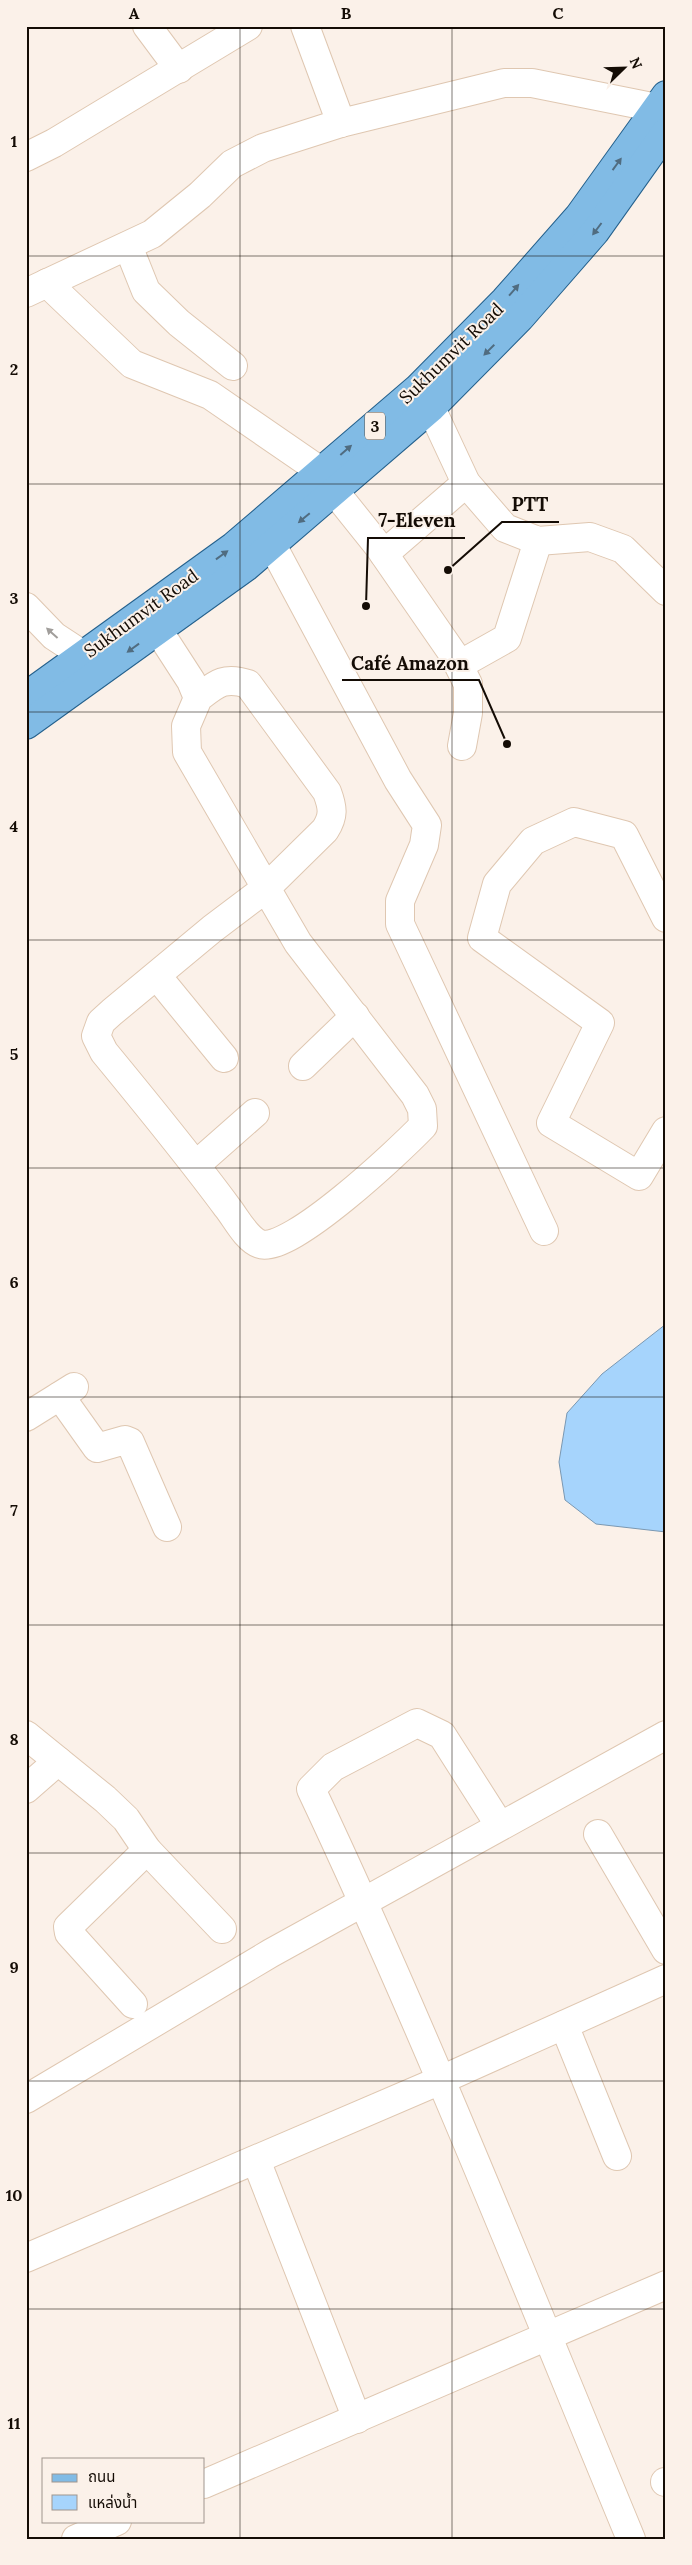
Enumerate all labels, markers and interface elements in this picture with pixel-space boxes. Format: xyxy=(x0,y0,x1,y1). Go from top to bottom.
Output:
text: A xyxy=(129,3,140,23)
text: B xyxy=(341,3,352,23)
text: C xyxy=(552,3,564,23)
north arrow xyxy=(600,42,650,92)
text: N xyxy=(626,54,646,72)
text: 1 xyxy=(11,131,17,151)
one-way arrow xyxy=(612,157,622,171)
one-way arrow xyxy=(592,222,603,235)
one-way arrow xyxy=(509,283,520,296)
street label: Sukhumvit Road xyxy=(394,297,508,408)
one-way arrow xyxy=(483,343,495,355)
text: 2 xyxy=(10,359,18,379)
road number: 3 xyxy=(365,412,385,440)
one-way arrow xyxy=(340,445,353,456)
callout: PTT xyxy=(502,488,559,522)
text: PTT xyxy=(512,492,549,516)
callout: 7-Eleven xyxy=(368,504,465,538)
text: 7-Eleven xyxy=(378,508,456,532)
one-way arrow xyxy=(298,512,311,523)
one-way arrow xyxy=(215,550,229,560)
street label: Sukhumvit Road xyxy=(79,564,203,662)
text: 3 xyxy=(10,588,19,608)
one-way arrow xyxy=(46,628,59,639)
one-way arrow xyxy=(126,643,140,653)
callout: Café Amazon xyxy=(342,646,479,680)
text: Café Amazon xyxy=(351,651,469,675)
text: 4 xyxy=(10,816,19,836)
text: 5 xyxy=(10,1044,19,1064)
text: 6 xyxy=(9,1272,19,1292)
text: 7 xyxy=(10,1500,18,1520)
text: 8 xyxy=(9,1729,19,1749)
text: 9 xyxy=(9,1957,19,1977)
text: 10 xyxy=(6,2185,22,2205)
text: 11 xyxy=(8,2413,21,2433)
legend xyxy=(42,2458,205,2522)
text: ถนน xyxy=(88,2467,115,2486)
text: แหล่งน้ำ xyxy=(88,2492,137,2512)

